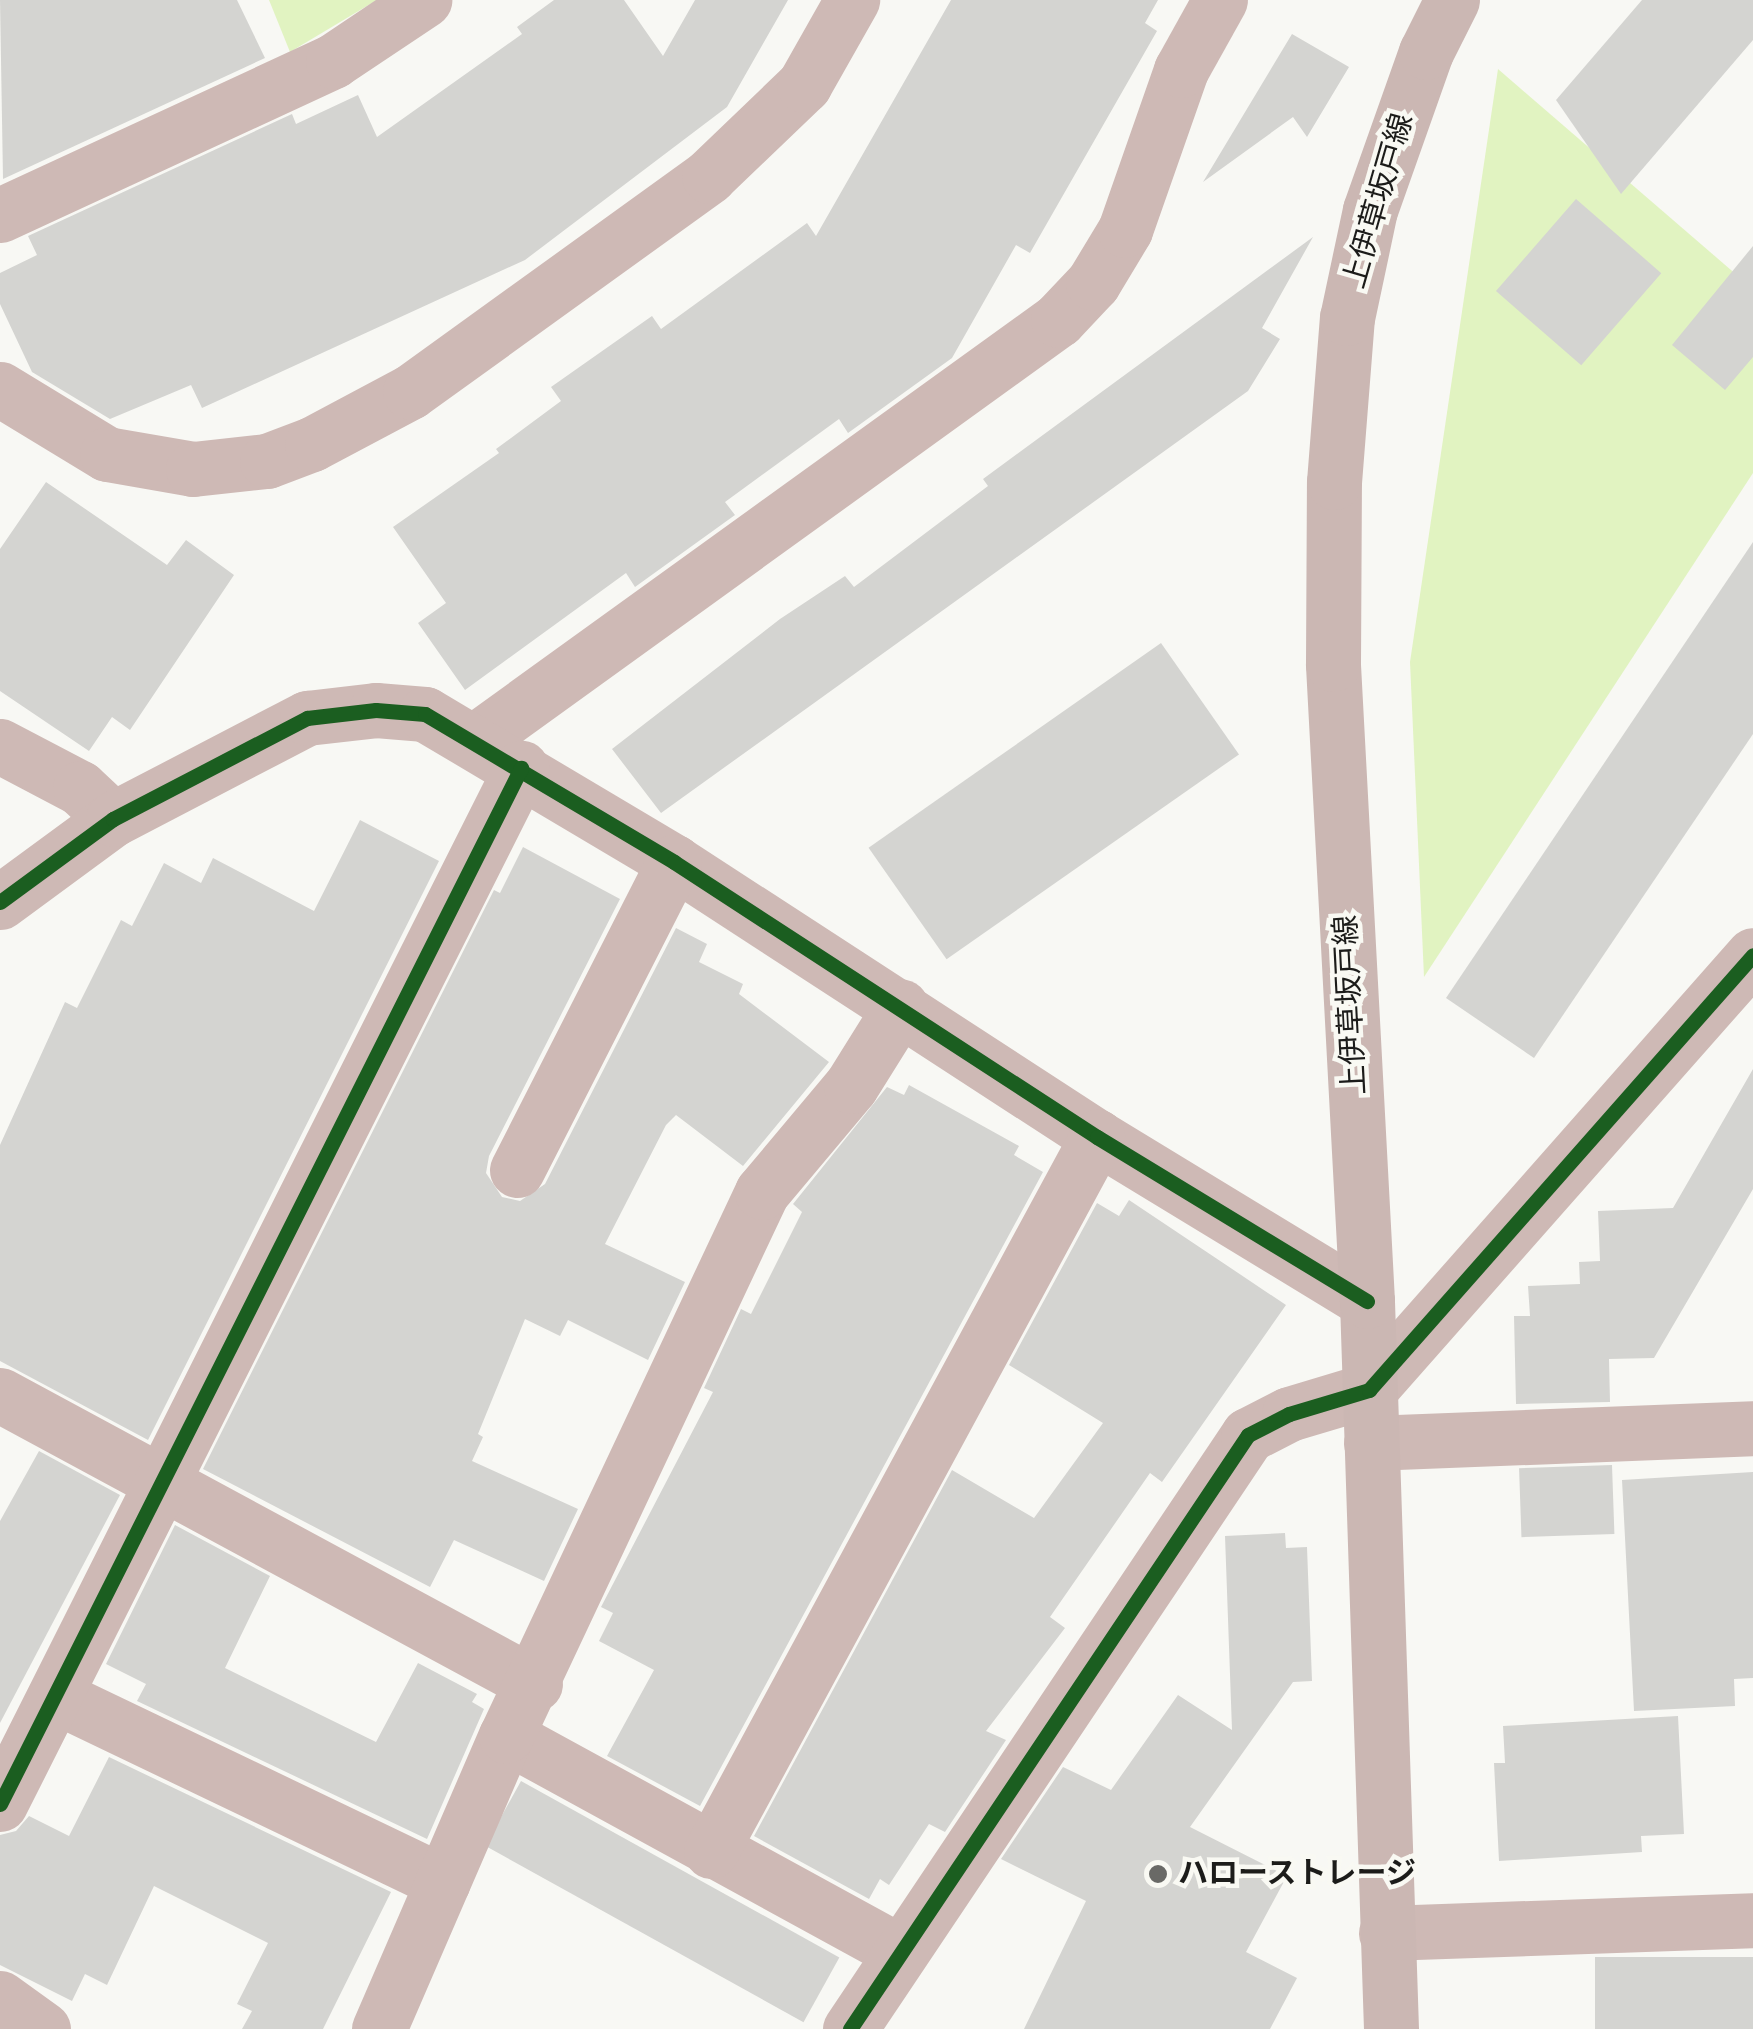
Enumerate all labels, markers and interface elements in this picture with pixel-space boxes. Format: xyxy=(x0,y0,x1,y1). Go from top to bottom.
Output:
street label: 上伊草坂戸線 xyxy=(1337,110,1421,292)
street label: 上伊草坂戸線 xyxy=(1328,914,1374,1096)
place label: ハローストレージ xyxy=(1178,1856,1418,1892)
marker: ハローストレージ xyxy=(1147,1863,1169,1885)

